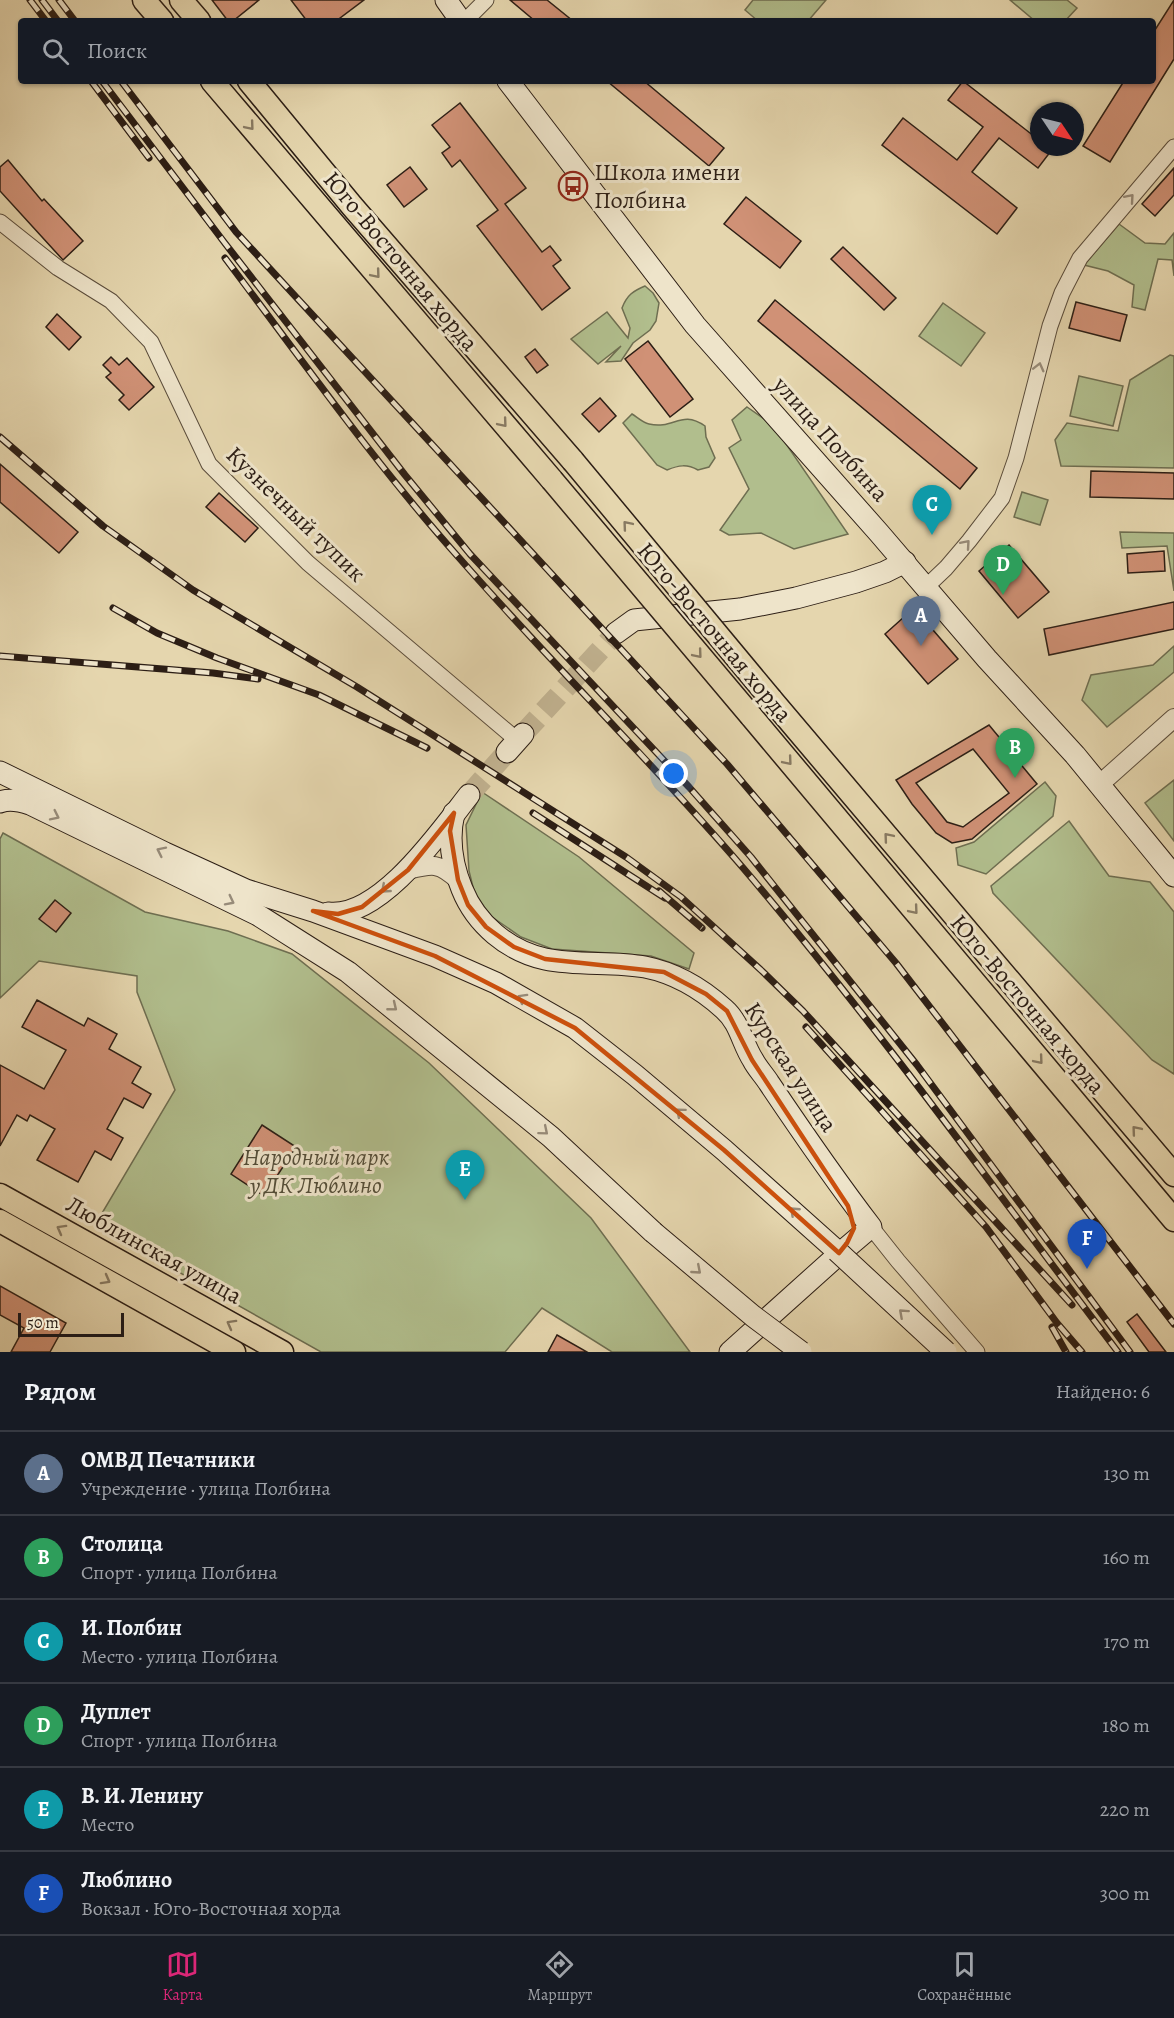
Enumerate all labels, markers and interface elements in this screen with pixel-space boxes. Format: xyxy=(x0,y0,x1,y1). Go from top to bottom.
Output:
search box xyxy=(18,18,1156,84)
icon: search xyxy=(39,35,72,68)
text: Поиск xyxy=(87,36,147,66)
north arrow xyxy=(1030,102,1084,156)
one-way arrow xyxy=(243,119,254,130)
place label: Школа имени Полбина xyxy=(594,156,740,216)
street label: Юго-Восточная хорда xyxy=(316,164,486,358)
bus stop icon: Школа имени Полбина xyxy=(557,170,589,202)
one-way arrow xyxy=(1123,194,1134,205)
one-way arrow xyxy=(369,267,380,278)
one-way arrow xyxy=(1031,362,1044,372)
street label: улица Полбина xyxy=(765,369,896,509)
one-way arrow xyxy=(495,416,506,427)
street label: Кузнечный тупик xyxy=(219,439,373,589)
pin: C xyxy=(912,486,952,535)
one-way arrow xyxy=(623,521,634,532)
street label: Юго-Восточная хорда xyxy=(630,535,800,729)
one-way arrow xyxy=(959,540,970,551)
pin: D xyxy=(984,546,1022,595)
pin: A xyxy=(902,596,940,646)
one-way arrow xyxy=(690,647,701,658)
pin: B xyxy=(996,728,1034,778)
one-way arrow xyxy=(781,754,792,765)
your location xyxy=(659,759,688,788)
one-way arrow xyxy=(48,808,59,820)
one-way arrow xyxy=(884,833,895,844)
one-way arrow xyxy=(156,847,167,858)
one-way arrow xyxy=(381,882,392,893)
one-way arrow xyxy=(224,894,235,906)
one-way arrow xyxy=(907,903,918,914)
street label: Юго-Восточная хорда xyxy=(943,907,1113,1101)
one-way arrow xyxy=(518,994,528,1005)
street label: Курская улица xyxy=(737,996,845,1138)
one-way arrow xyxy=(386,1000,397,1011)
one-way arrow xyxy=(1032,1053,1043,1064)
one-way arrow xyxy=(676,1108,687,1119)
one-way arrow xyxy=(537,1124,548,1135)
one-way arrow xyxy=(1132,1126,1143,1137)
park label: Народный парк у ДК Люблино xyxy=(243,1141,389,1201)
pin: E xyxy=(446,1150,484,1200)
street label: Люблинская улица xyxy=(60,1188,248,1312)
one-way arrow xyxy=(790,1207,801,1218)
pin: F xyxy=(1068,1220,1106,1269)
one-way arrow xyxy=(56,1225,67,1236)
one-way arrow xyxy=(691,1263,702,1274)
one-way arrow xyxy=(100,1273,110,1284)
one-way arrow xyxy=(899,1309,910,1320)
scale bar xyxy=(18,1310,124,1338)
text: 50 m xyxy=(27,1312,59,1334)
one-way arrow xyxy=(227,1320,237,1331)
text: Рядом xyxy=(24,1374,96,1409)
text: Найдено: 6 xyxy=(1056,1378,1150,1405)
text: ОМВД Печатники xyxy=(81,1445,255,1475)
text: A xyxy=(37,1460,50,1487)
text: 130 m xyxy=(1104,1460,1150,1487)
text: Учреждение · улица Полбина xyxy=(81,1475,331,1502)
text: Столица xyxy=(81,1529,163,1559)
text: B xyxy=(37,1544,50,1571)
text: 160 m xyxy=(1103,1544,1150,1571)
text: Спорт · улица Полбина xyxy=(81,1559,278,1586)
text: И. Полбин xyxy=(81,1613,182,1643)
text: C xyxy=(37,1628,50,1655)
text: 170 m xyxy=(1104,1628,1150,1655)
text: Место · улица Полбина xyxy=(81,1643,278,1670)
text: Дуплет xyxy=(81,1697,151,1727)
text: D xyxy=(37,1712,50,1739)
text: 180 m xyxy=(1102,1712,1150,1739)
text: Спорт · улица Полбина xyxy=(81,1727,278,1754)
text: В. И. Ленину xyxy=(81,1781,203,1811)
text: E xyxy=(38,1796,49,1823)
text: 220 m xyxy=(1100,1796,1150,1823)
text: Место xyxy=(81,1811,134,1838)
text: Люблино xyxy=(81,1865,172,1895)
text: F xyxy=(38,1880,49,1907)
text: 300 m xyxy=(1100,1880,1150,1907)
text: Вокзал · Юго-Восточная хорда xyxy=(81,1895,341,1922)
tab: Карта xyxy=(162,1948,203,2006)
tab: Маршрут xyxy=(528,1948,592,2006)
tab: Сохранённые xyxy=(917,1948,1012,2006)

